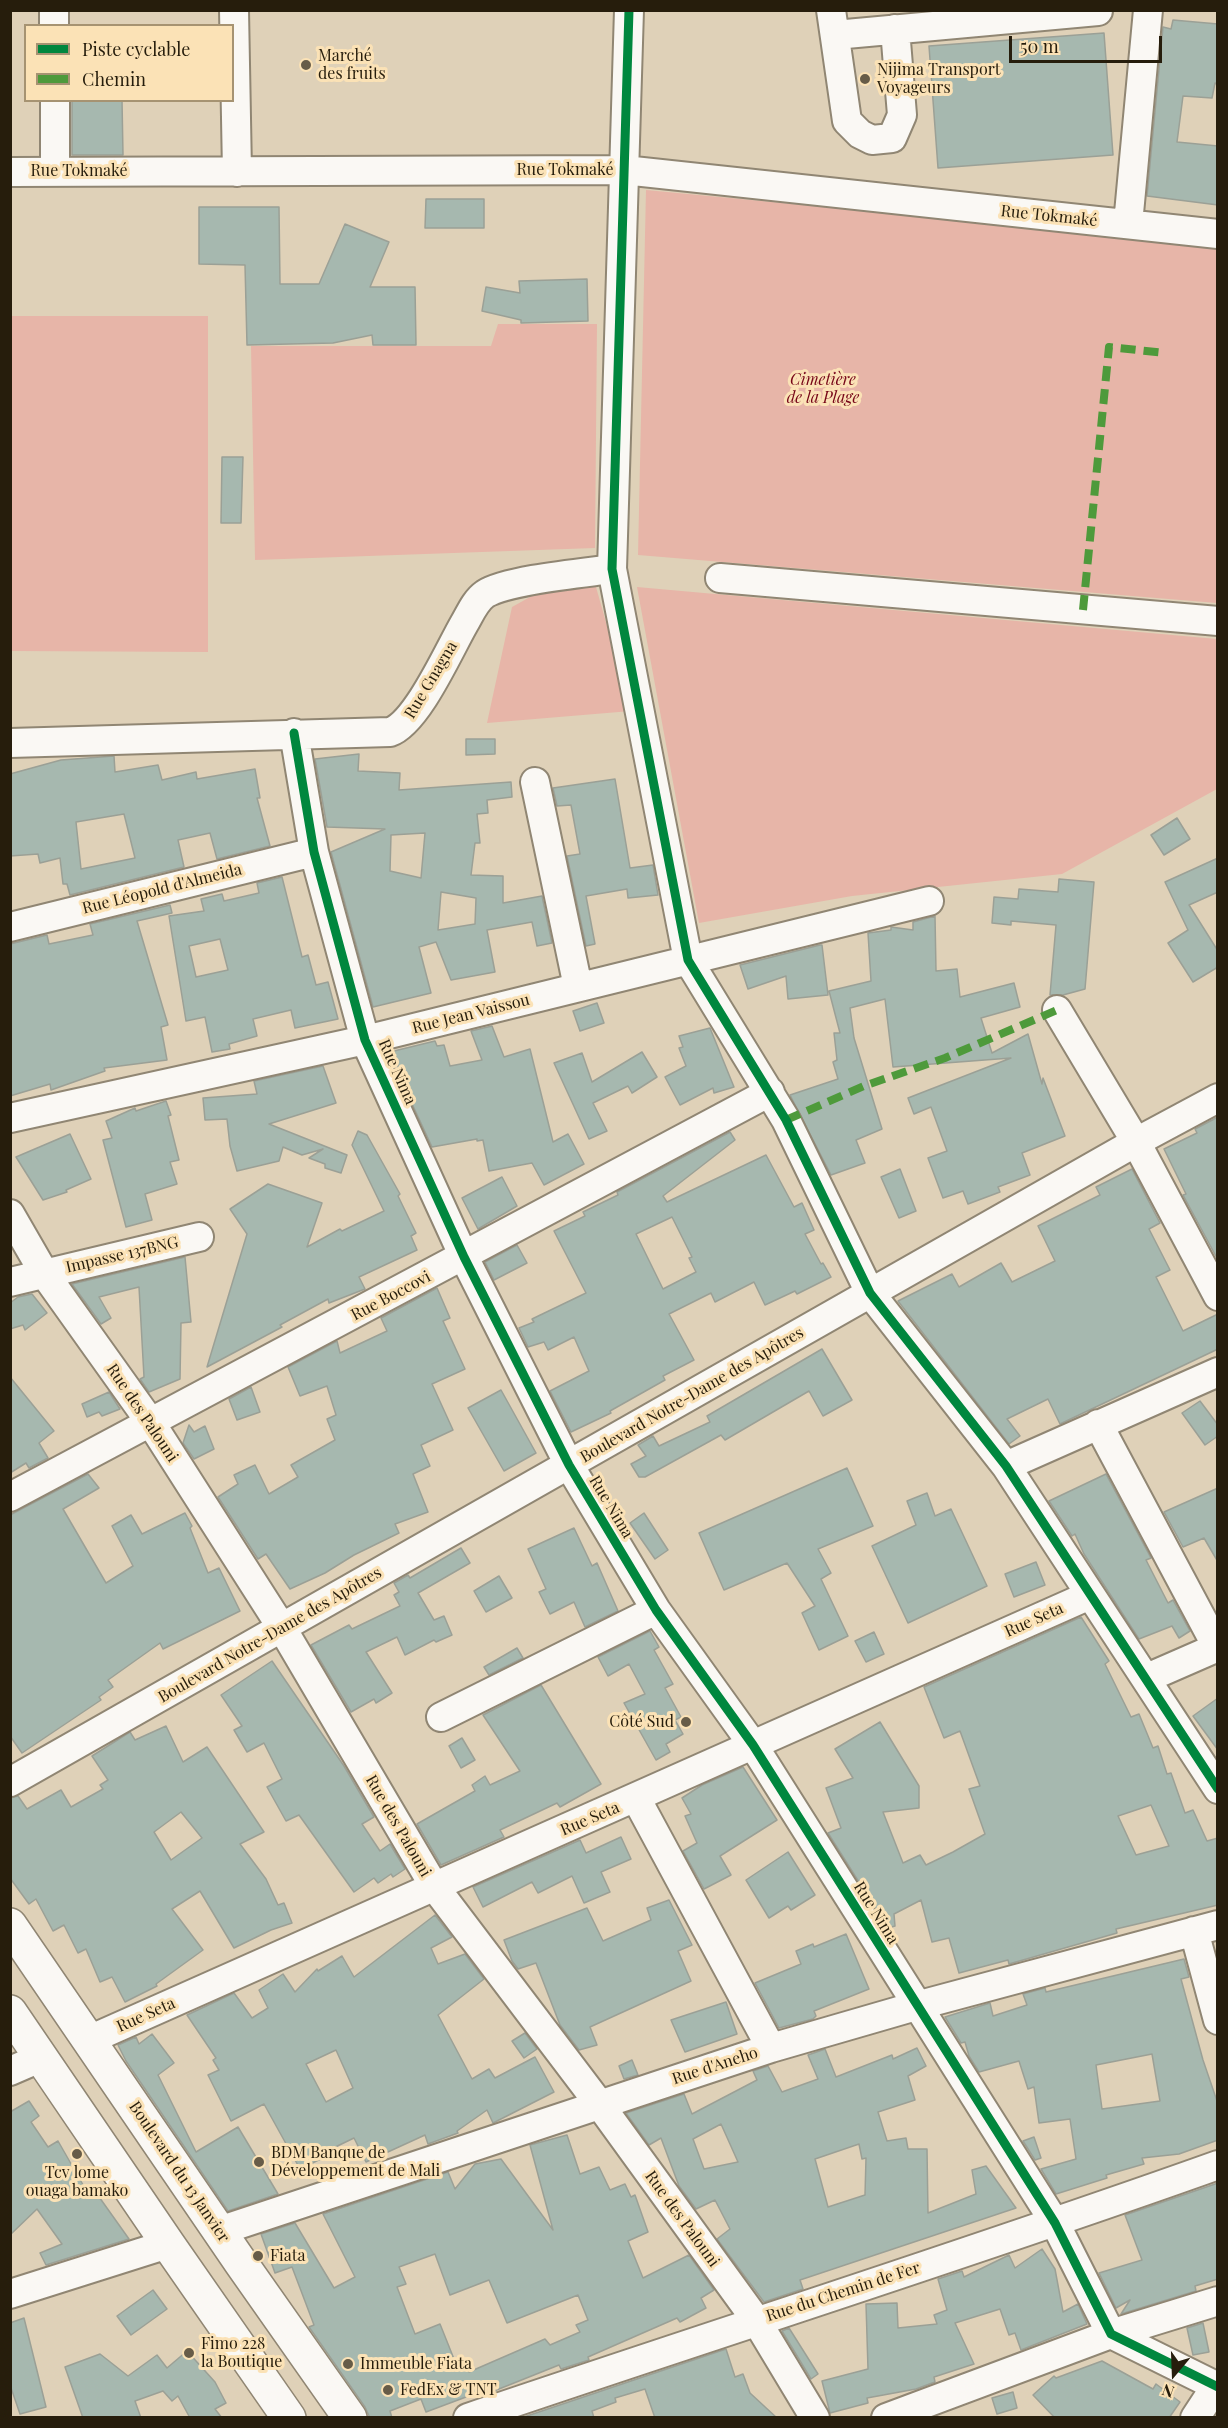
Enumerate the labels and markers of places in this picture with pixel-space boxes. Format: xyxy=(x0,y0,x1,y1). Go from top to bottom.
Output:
place label: Marché des fruits xyxy=(318,46,386,84)
marker: Marché des fruits xyxy=(299,58,313,72)
place label: Nijima Transport Voyageurs xyxy=(877,60,1000,98)
marker: Nijima Transport Voyageurs xyxy=(858,72,872,86)
place label: Côté Sud xyxy=(609,1712,674,1732)
marker: Côté Sud xyxy=(679,1715,693,1729)
place label: BDM Banque de Développement de Mali xyxy=(271,2143,440,2181)
marker: Tcv lome ouaga bamako xyxy=(70,2147,84,2161)
marker: BDM Banque de Développement de Mali xyxy=(252,2155,266,2169)
place label: Tcv lome ouaga bamako xyxy=(26,2163,128,2201)
place label: Fiata xyxy=(270,2246,305,2266)
marker: Fiata xyxy=(251,2249,265,2263)
place label: Fimo 228 la Boutique xyxy=(201,2334,282,2372)
marker: Fimo 228 la Boutique xyxy=(182,2346,196,2360)
place label: Immeuble Fiata xyxy=(360,2354,472,2374)
marker: Immeuble Fiata xyxy=(341,2357,355,2371)
place label: FedEx & TNT xyxy=(400,2380,497,2400)
marker: FedEx & TNT xyxy=(381,2383,395,2397)

